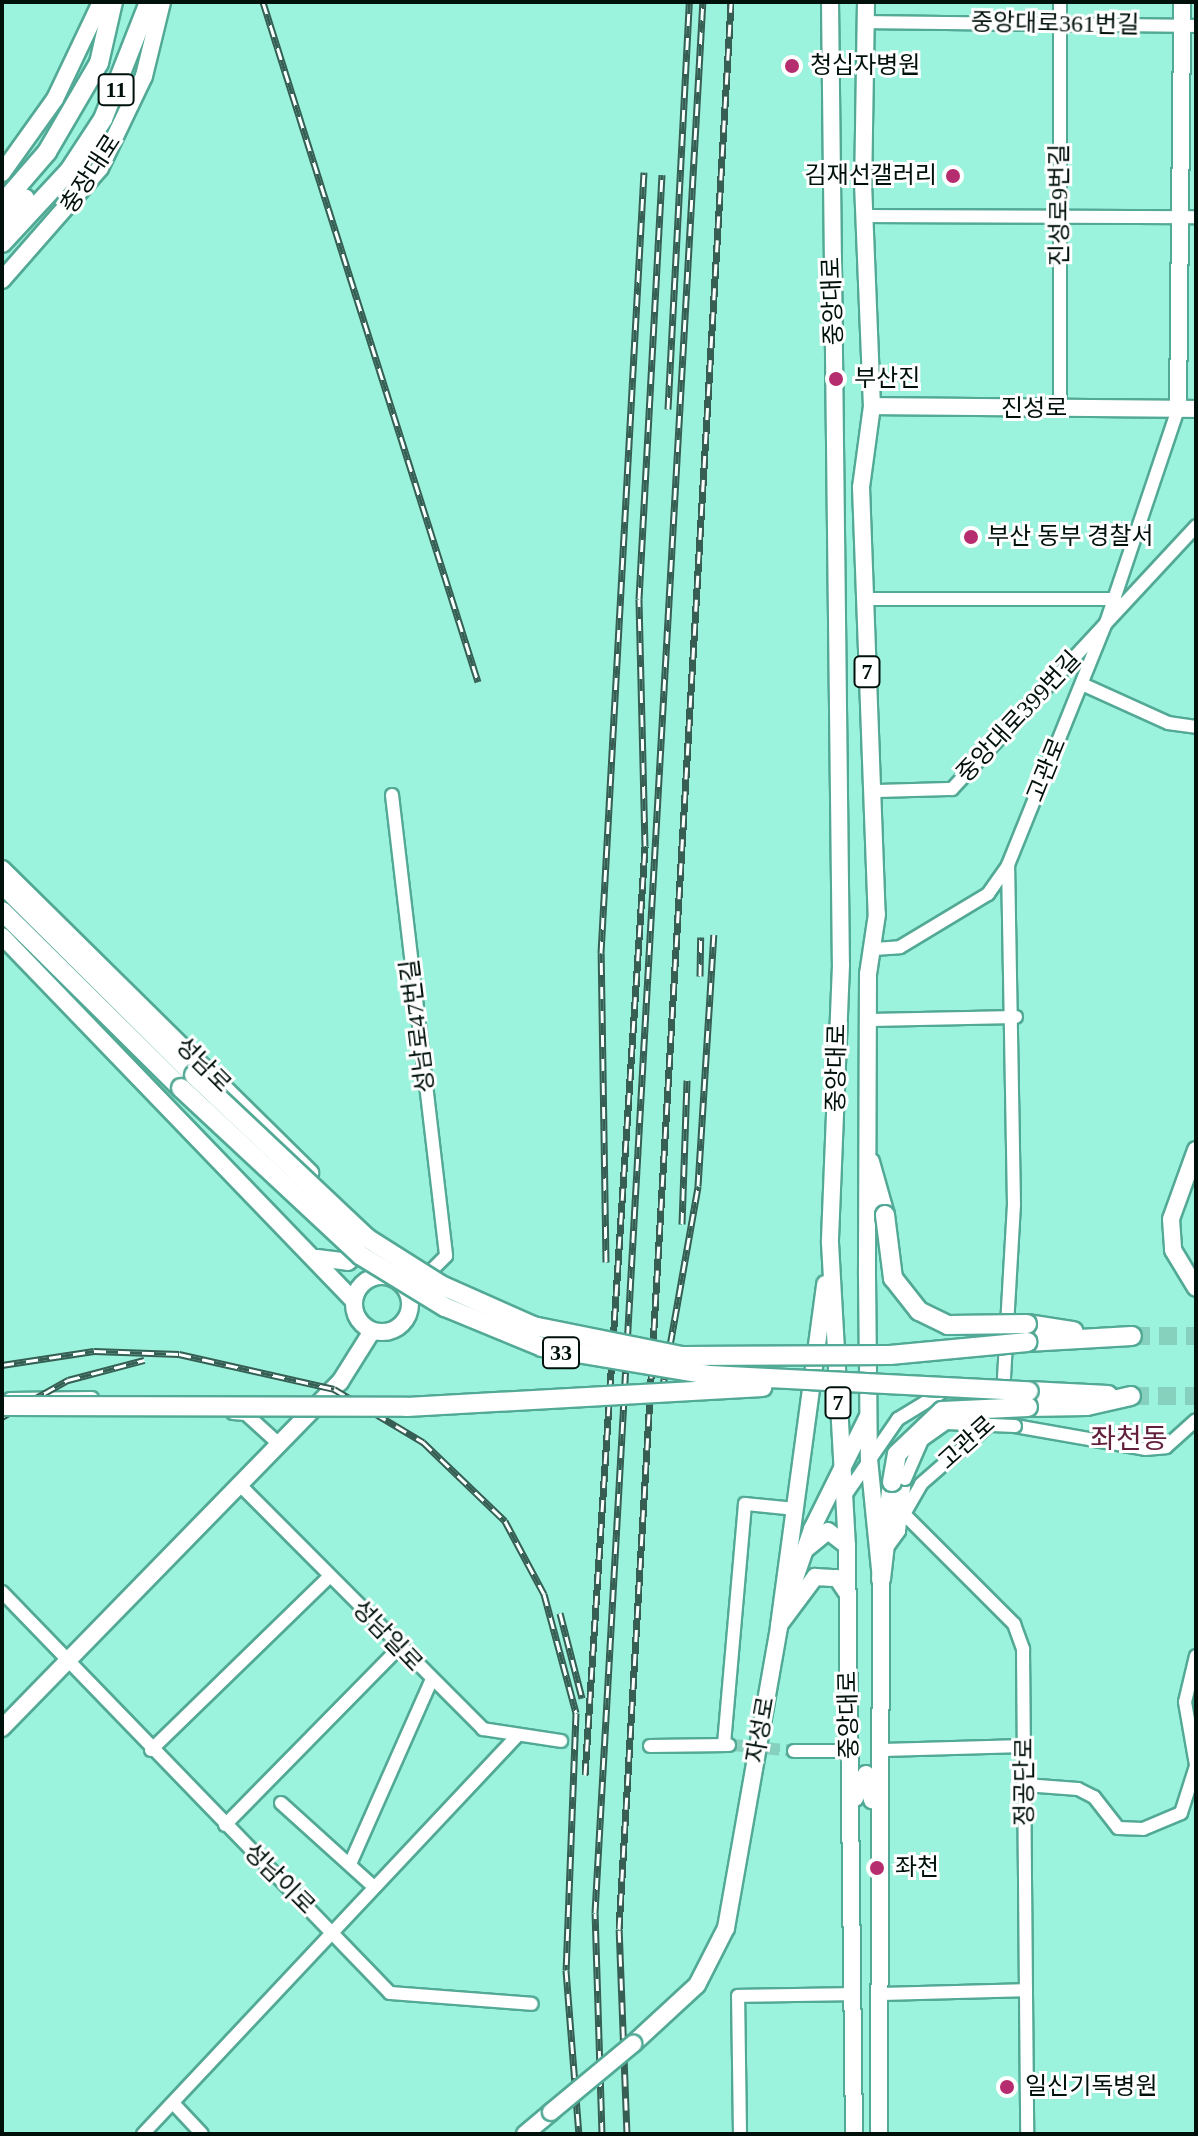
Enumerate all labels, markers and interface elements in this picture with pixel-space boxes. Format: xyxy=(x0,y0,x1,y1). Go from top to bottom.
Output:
street label: 중앙대로361번길 xyxy=(971,8,1139,40)
place label: 청십자병원 xyxy=(810,52,920,80)
marker: 청십자병원 xyxy=(781,55,803,77)
road number: 11 xyxy=(96,72,136,108)
street label: 충장대로 xyxy=(55,129,127,219)
street label: 진성로9번길 xyxy=(1046,144,1074,266)
place label: 김재선갤러리 xyxy=(805,162,937,190)
marker: 김재선갤러리 xyxy=(944,167,962,185)
street label: 중앙대로 xyxy=(817,256,849,346)
place label: 부산진 xyxy=(854,365,920,393)
marker: 부산진 xyxy=(825,368,847,390)
street label: 진성로 xyxy=(1001,395,1067,423)
place label: 부산 동부 경찰서 xyxy=(987,523,1154,551)
marker: 부산 동부 경찰서 xyxy=(962,528,980,546)
street label: 중앙대로399번길 xyxy=(951,646,1087,788)
road number: 7 xyxy=(853,654,881,690)
street label: 고관로 xyxy=(1021,734,1073,806)
street label: 성남로47번길 xyxy=(396,958,440,1094)
street label: 중앙대로 xyxy=(822,1024,852,1112)
street label: 성남로 xyxy=(169,1031,237,1099)
road number: 33 xyxy=(541,1335,581,1371)
road number: 7 xyxy=(824,1385,852,1421)
street label: 고관로 xyxy=(933,1410,1001,1476)
district label: 좌천동 xyxy=(1090,1422,1168,1456)
street label: 성남일로 xyxy=(346,1594,428,1678)
street label: 중앙대로 xyxy=(834,1671,864,1759)
street label: 자성로 xyxy=(741,1695,781,1765)
street label: 정공단로 xyxy=(1011,1738,1039,1826)
street label: 성남이로 xyxy=(238,1838,320,1920)
place label: 좌천 xyxy=(895,1854,939,1882)
marker: 좌천 xyxy=(866,1857,888,1879)
place label: 일신기독병원 xyxy=(1025,2073,1157,2101)
marker: 일신기독병원 xyxy=(996,2076,1018,2098)

